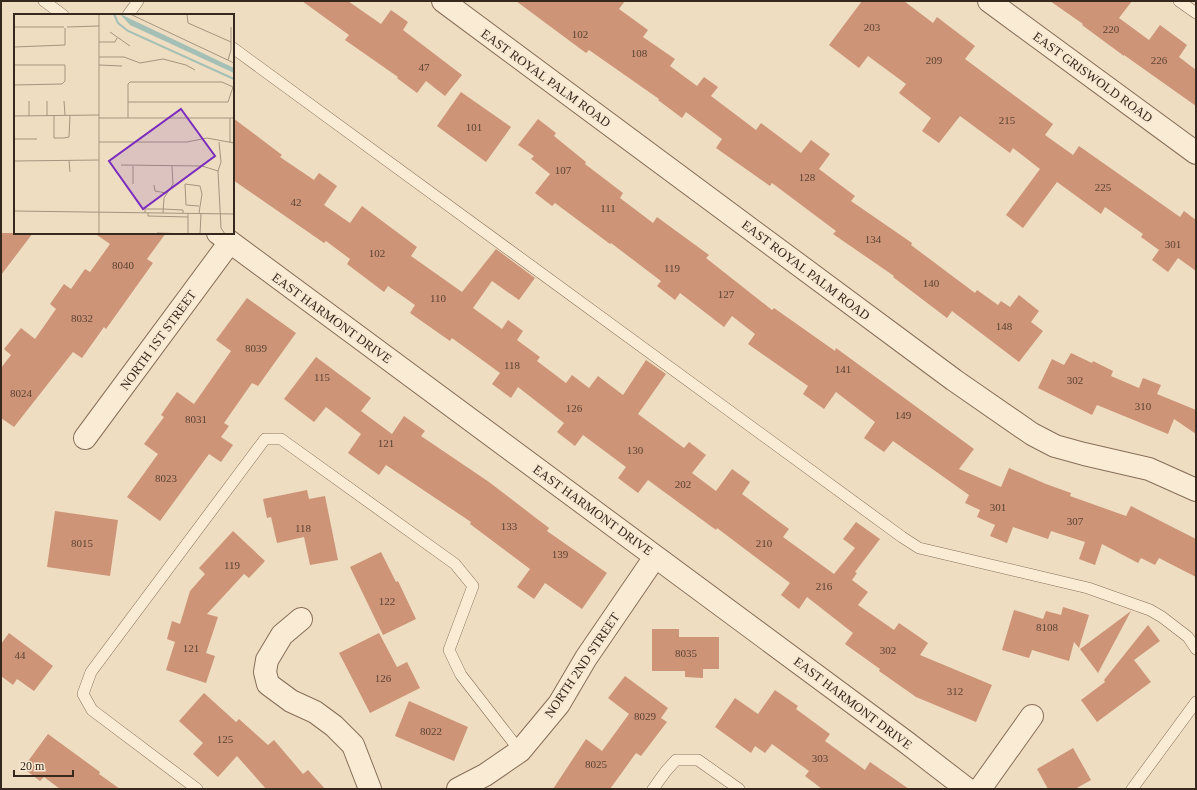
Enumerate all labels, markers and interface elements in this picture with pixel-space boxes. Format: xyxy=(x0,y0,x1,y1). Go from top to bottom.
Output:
inset map xyxy=(14,14,234,234)
house number: 203 xyxy=(864,21,881,33)
house number: 220 xyxy=(1103,23,1120,35)
street label: EAST ROYAL PALM ROAD xyxy=(478,26,614,130)
house number: 102 xyxy=(572,28,588,40)
street label: EAST GRISWOLD ROAD xyxy=(1030,29,1156,125)
house number: 108 xyxy=(631,47,648,59)
house number: 209 xyxy=(926,54,943,66)
house number: 226 xyxy=(1151,54,1168,66)
house number: 47 xyxy=(419,61,430,73)
house number: 215 xyxy=(999,114,1016,126)
house number: 101 xyxy=(466,121,482,133)
house number: 107 xyxy=(555,164,572,176)
house number: 128 xyxy=(799,171,816,183)
house number: 225 xyxy=(1095,181,1112,193)
house number: 42 xyxy=(291,196,302,208)
house number: 111 xyxy=(600,202,616,214)
street label: EAST ROYAL PALM ROAD xyxy=(739,217,873,323)
house number: 134 xyxy=(865,233,882,245)
house number: 301 xyxy=(1165,238,1181,250)
house number: 102 xyxy=(369,247,385,259)
house number: 8040 xyxy=(112,259,135,271)
house number: 119 xyxy=(664,262,681,274)
street label: EAST HARMONT DRIVE xyxy=(269,270,395,366)
house number: 140 xyxy=(923,277,940,289)
street label: NORTH 1ST STREET xyxy=(117,287,199,393)
house number: 127 xyxy=(718,288,735,300)
house number: 110 xyxy=(430,292,447,304)
house number: 8032 xyxy=(71,312,93,324)
house number: 148 xyxy=(996,320,1013,332)
house number: 8039 xyxy=(245,342,268,354)
house number: 118 xyxy=(504,359,521,371)
house number: 141 xyxy=(835,363,851,375)
house number: 115 xyxy=(314,371,331,383)
house number: 302 xyxy=(1067,374,1083,386)
house number: 8024 xyxy=(10,387,33,399)
house number: 310 xyxy=(1135,400,1152,412)
house number: 126 xyxy=(566,402,583,414)
house number: 149 xyxy=(895,409,912,421)
house number: 8031 xyxy=(185,413,207,425)
house number: 121 xyxy=(378,437,394,449)
house number: 130 xyxy=(627,444,644,456)
street label: EAST HARMONT DRIVE xyxy=(530,462,656,558)
house number: 8023 xyxy=(155,472,178,484)
house number: 202 xyxy=(675,478,691,490)
house number: 301 xyxy=(990,501,1006,513)
house number: 307 xyxy=(1067,515,1084,527)
house number: 133 xyxy=(501,520,518,532)
house number: 118 xyxy=(295,522,312,534)
house number: 8015 xyxy=(71,537,94,549)
house number: 210 xyxy=(756,537,773,549)
house number: 139 xyxy=(552,548,569,560)
house number: 119 xyxy=(224,559,241,571)
house number: 216 xyxy=(816,580,833,592)
house number: 122 xyxy=(379,595,395,607)
street label: NORTH 2ND STREET xyxy=(541,610,623,720)
house number: 8108 xyxy=(1036,621,1059,633)
house number: 121 xyxy=(183,642,199,654)
house number: 302 xyxy=(880,644,896,656)
house number: 8035 xyxy=(675,647,698,659)
house number: 44 xyxy=(15,649,26,661)
street label: EAST HARMONT DRIVE xyxy=(791,654,915,752)
house number: 126 xyxy=(375,672,392,684)
house number: 312 xyxy=(947,685,963,697)
house number: 8029 xyxy=(634,710,657,722)
house number: 8022 xyxy=(420,725,442,737)
house number: 125 xyxy=(217,733,234,745)
scale bar xyxy=(14,752,73,778)
house number: 303 xyxy=(812,752,829,764)
house number: 8025 xyxy=(585,758,608,770)
text: 20 m xyxy=(20,759,45,773)

